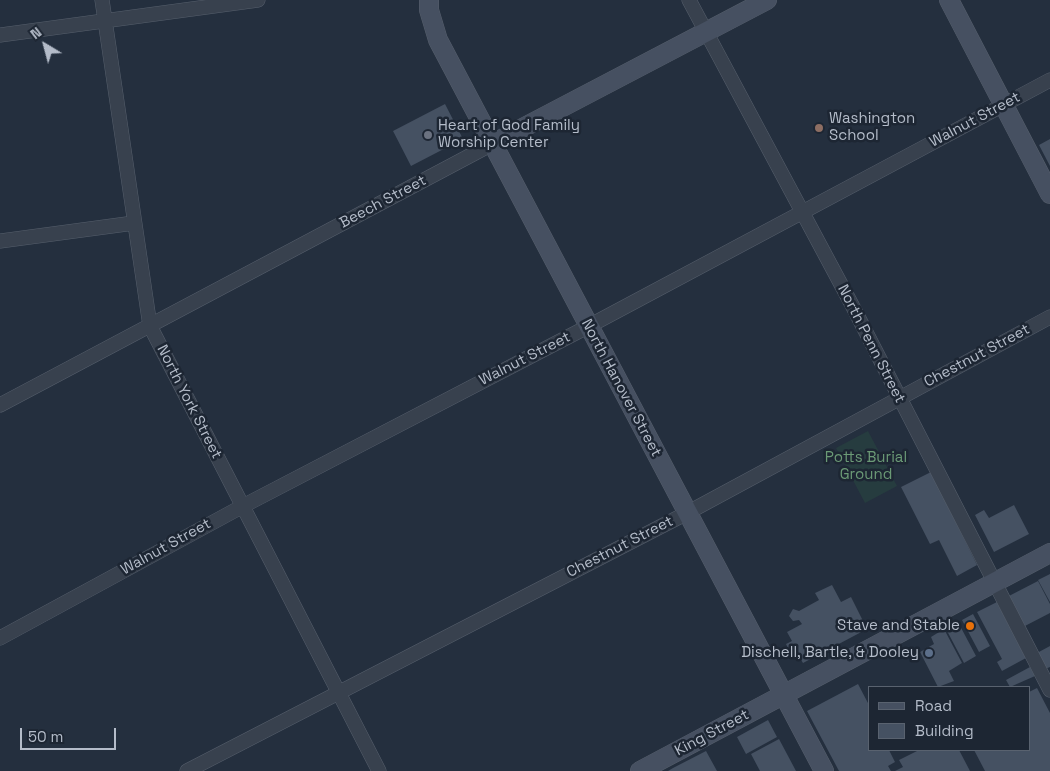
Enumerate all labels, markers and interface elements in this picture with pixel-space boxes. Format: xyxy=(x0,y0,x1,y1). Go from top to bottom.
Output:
north arrow xyxy=(20,20,70,70)
text: N xyxy=(27,23,45,43)
street label: Walnut Street xyxy=(927,89,1023,151)
place label: Washington School xyxy=(829,110,915,145)
place label: Heart of God Family Worship Center xyxy=(438,117,580,152)
marker: Washington School xyxy=(813,122,825,134)
marker: Heart of God Family Worship Center xyxy=(422,129,434,141)
street label: Beech Street xyxy=(337,172,429,232)
street label: North Penn Street xyxy=(833,282,909,406)
street label: North Hanover Street xyxy=(577,316,665,460)
street label: Chestnut Street xyxy=(921,321,1033,391)
street label: Walnut Street xyxy=(476,328,574,390)
street label: North York Street xyxy=(153,342,225,462)
park label: Potts Burial Ground xyxy=(825,449,907,484)
street label: Chestnut Street xyxy=(564,512,676,582)
street label: Walnut Street xyxy=(118,515,214,579)
place label: Stave and Stable xyxy=(837,617,960,635)
marker: Stave and Stable xyxy=(964,620,976,632)
place label: Dischell, Bartle, & Dooley xyxy=(741,644,919,662)
marker: Dischell, Bartle, & Dooley xyxy=(923,647,935,659)
legend xyxy=(868,686,1030,751)
text: Road xyxy=(915,696,952,715)
street label: King Street xyxy=(672,706,752,760)
scale bar xyxy=(22,718,119,750)
text: Building xyxy=(915,721,974,740)
text: 50 m xyxy=(28,727,63,746)

